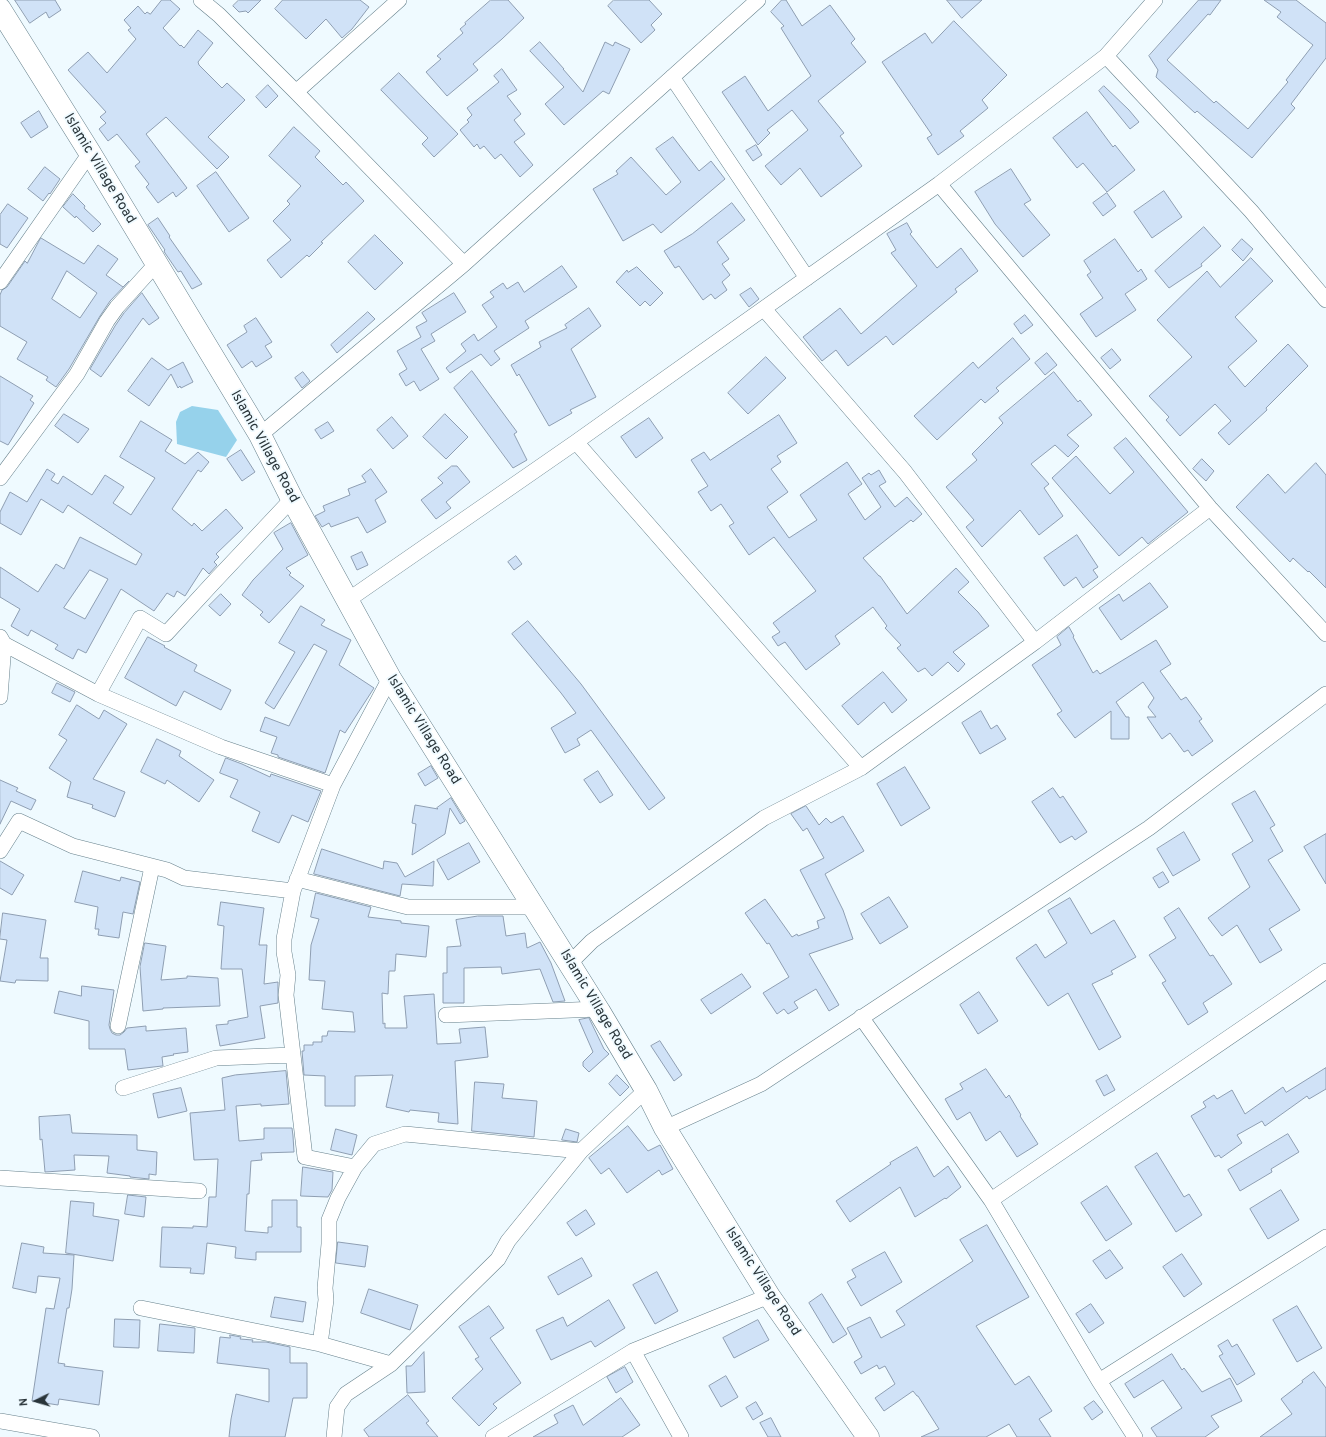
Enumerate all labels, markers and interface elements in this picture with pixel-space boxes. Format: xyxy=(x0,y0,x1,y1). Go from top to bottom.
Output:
street label: Islamic Village Road xyxy=(59,111,139,227)
street label: Islamic Village Road xyxy=(226,388,302,506)
street label: Islamic Village Road xyxy=(383,672,463,788)
street label: Islamic Village Road xyxy=(555,947,635,1063)
street label: Islamic Village Road xyxy=(721,1225,803,1339)
north arrow xyxy=(16,1381,56,1421)
text: N xyxy=(17,1397,31,1407)

